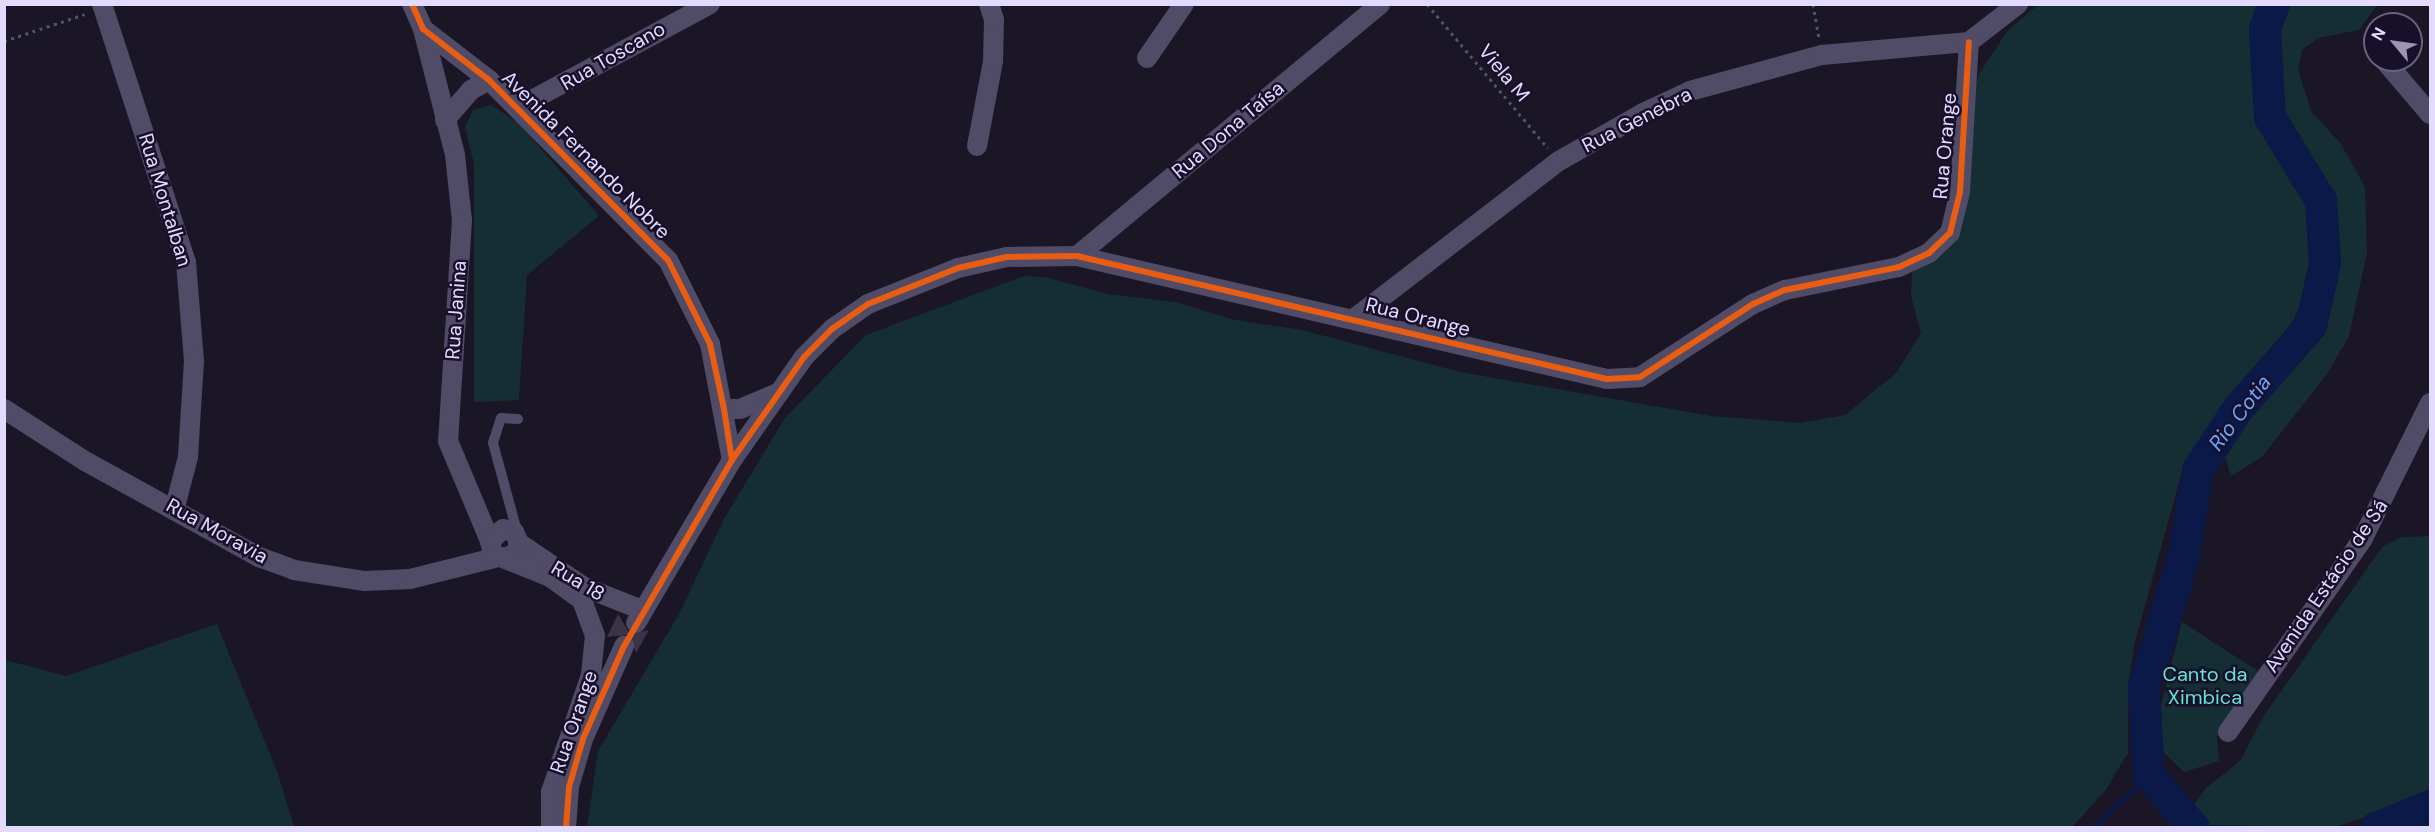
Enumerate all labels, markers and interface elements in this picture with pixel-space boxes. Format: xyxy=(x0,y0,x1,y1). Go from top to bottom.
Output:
north arrow xyxy=(2363,12,2423,72)
street label: Rua Toscano xyxy=(557,16,669,96)
text: N xyxy=(2367,24,2391,44)
street label: Viela M xyxy=(1473,40,1535,106)
street label: Avenida Fernando Nobre xyxy=(497,66,675,244)
street label: Rua Dona Taísa xyxy=(1167,76,1289,184)
street label: Rua Genebra xyxy=(1578,82,1696,158)
street label: Rua Orange xyxy=(1928,92,1962,200)
street label: Rua Montalban xyxy=(133,131,197,269)
street label: Rua Janina xyxy=(441,260,471,360)
street label: Rua Orange xyxy=(1363,292,1473,342)
water label: Rio Cotia xyxy=(2203,370,2277,456)
street label: Rua Moravia xyxy=(162,493,272,569)
street label: Avenida Estácio de Sá xyxy=(2259,495,2393,677)
street label: Rua 18 xyxy=(547,556,609,606)
park label: Canto da Ximbica xyxy=(2163,663,2247,710)
street label: Rua Orange xyxy=(545,668,603,776)

